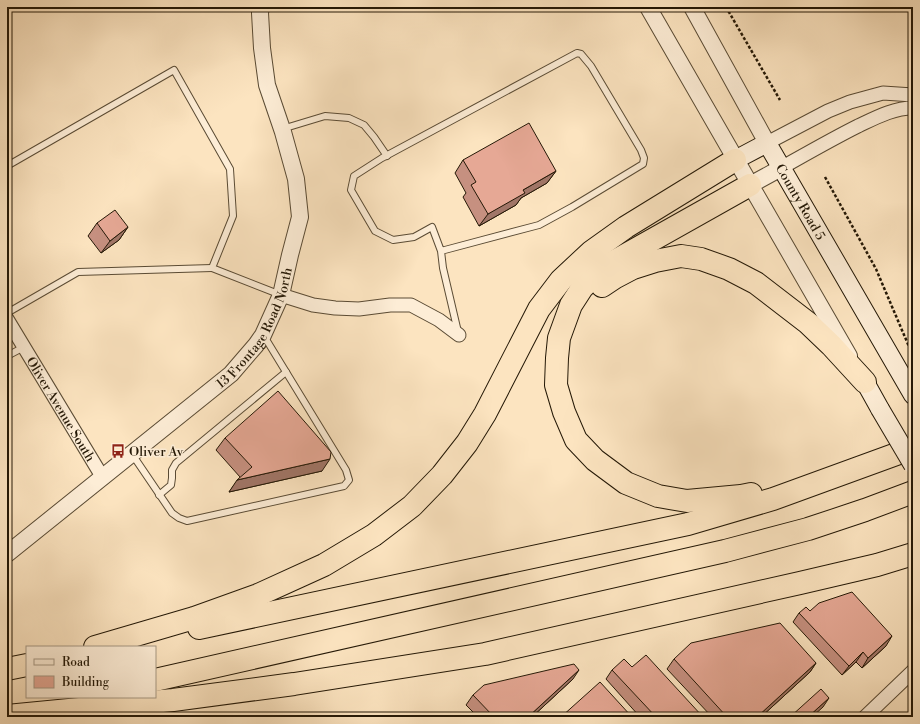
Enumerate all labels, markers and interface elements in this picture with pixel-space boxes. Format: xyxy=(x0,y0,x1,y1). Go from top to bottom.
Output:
street label: County Road 5 xyxy=(772,161,828,243)
street label: 13 Frontage Road North xyxy=(213,266,296,392)
street label: Oliver Avenue South xyxy=(23,354,98,465)
bus stop icon: Oliver Av xyxy=(110,443,126,459)
place label: Oliver Av xyxy=(129,444,184,460)
legend xyxy=(26,646,156,698)
text: Road xyxy=(62,655,90,670)
text: Building xyxy=(61,675,110,690)

